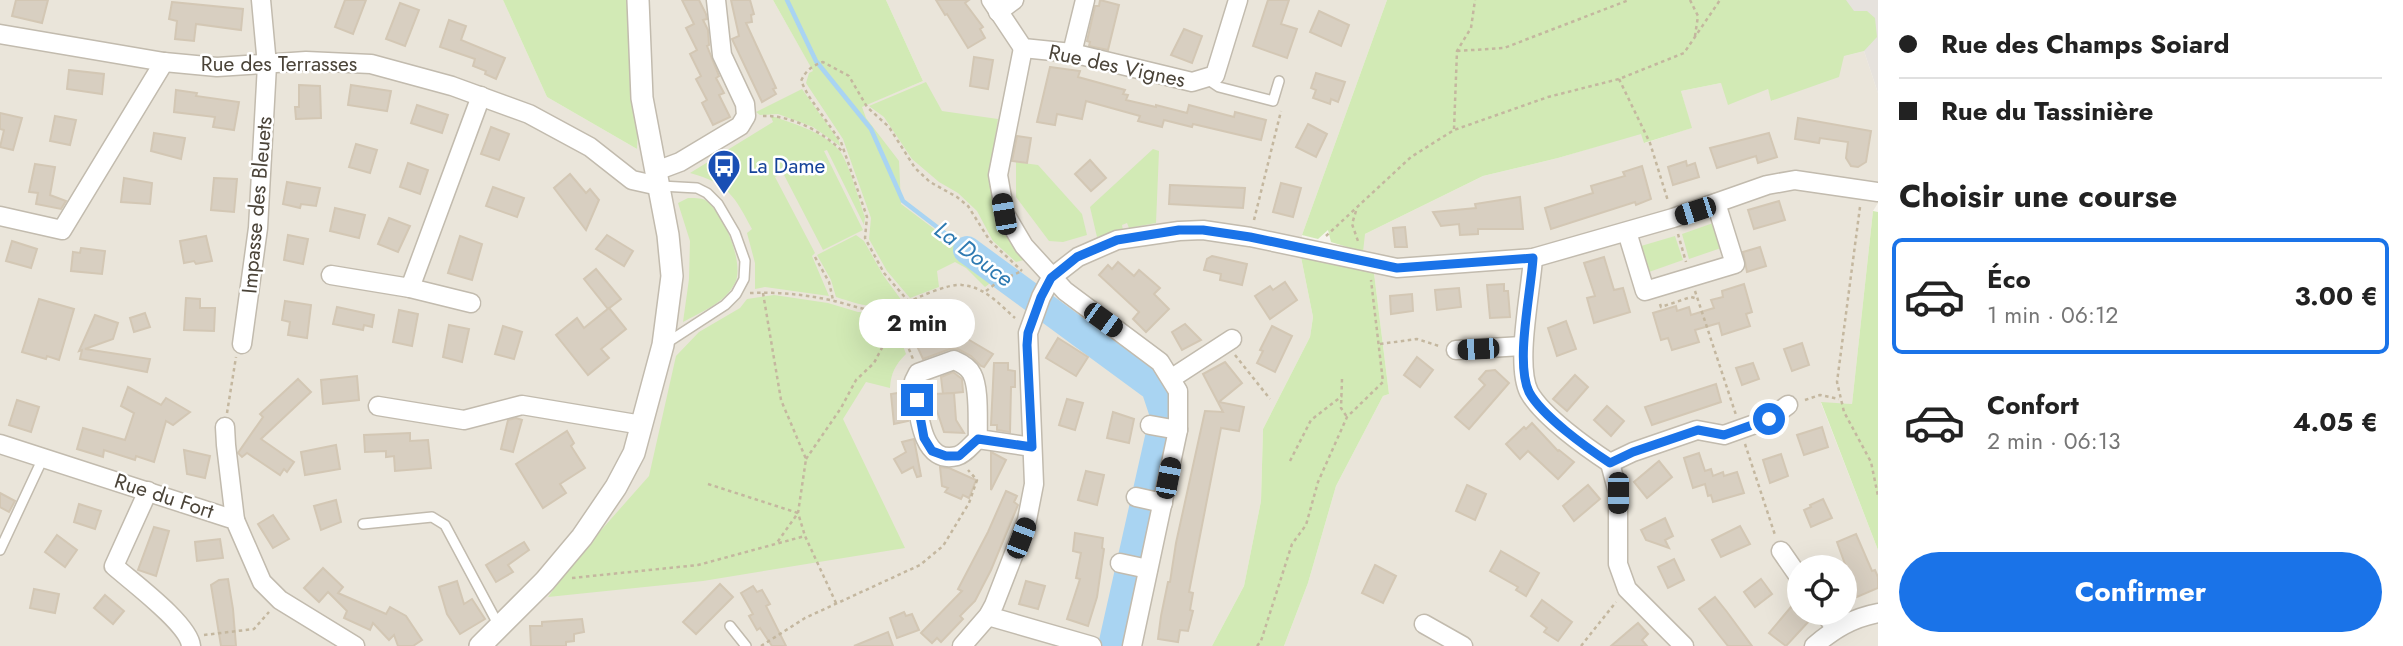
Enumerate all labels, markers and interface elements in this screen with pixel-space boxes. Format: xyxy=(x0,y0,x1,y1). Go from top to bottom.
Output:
text: Rue des Champs Soiard xyxy=(1941,25,2230,63)
street label: Rue des Vignes xyxy=(1046,37,1188,95)
street label: Rue des Terrasses xyxy=(201,49,357,79)
text: Rue du Tassinière xyxy=(1941,92,2153,130)
street label: Impasse des Bleuets xyxy=(234,115,280,295)
bus stop icon: La Dame xyxy=(705,147,743,196)
place label: La Dame xyxy=(748,151,826,181)
text: Choisir une course xyxy=(1899,173,2177,219)
car xyxy=(991,191,1018,237)
car xyxy=(1672,195,1719,227)
water label: La Douce xyxy=(927,213,1021,295)
text: Éco xyxy=(1987,260,2031,298)
icon: car xyxy=(1903,265,1966,328)
text: 3.00 € xyxy=(2295,277,2378,315)
callout: 2 min xyxy=(859,298,975,348)
text: 1 min · 06:12 xyxy=(1987,298,2118,332)
car xyxy=(1080,299,1127,341)
text: 2 min xyxy=(887,306,947,340)
car xyxy=(1457,337,1500,361)
route end xyxy=(901,384,933,416)
text: Confort xyxy=(1987,386,2079,424)
icon: car xyxy=(1903,391,1966,454)
route start xyxy=(1753,403,1785,435)
text: 4.05 € xyxy=(2293,403,2378,441)
text: 2 min · 06:13 xyxy=(1987,424,2121,458)
car xyxy=(1154,455,1183,501)
street label: Rue du Fort xyxy=(110,466,218,526)
car xyxy=(1608,472,1629,514)
car xyxy=(1004,515,1039,561)
button: Confirmer xyxy=(1899,552,2382,632)
map controls xyxy=(1787,555,1857,625)
button: locate xyxy=(1787,555,1857,625)

